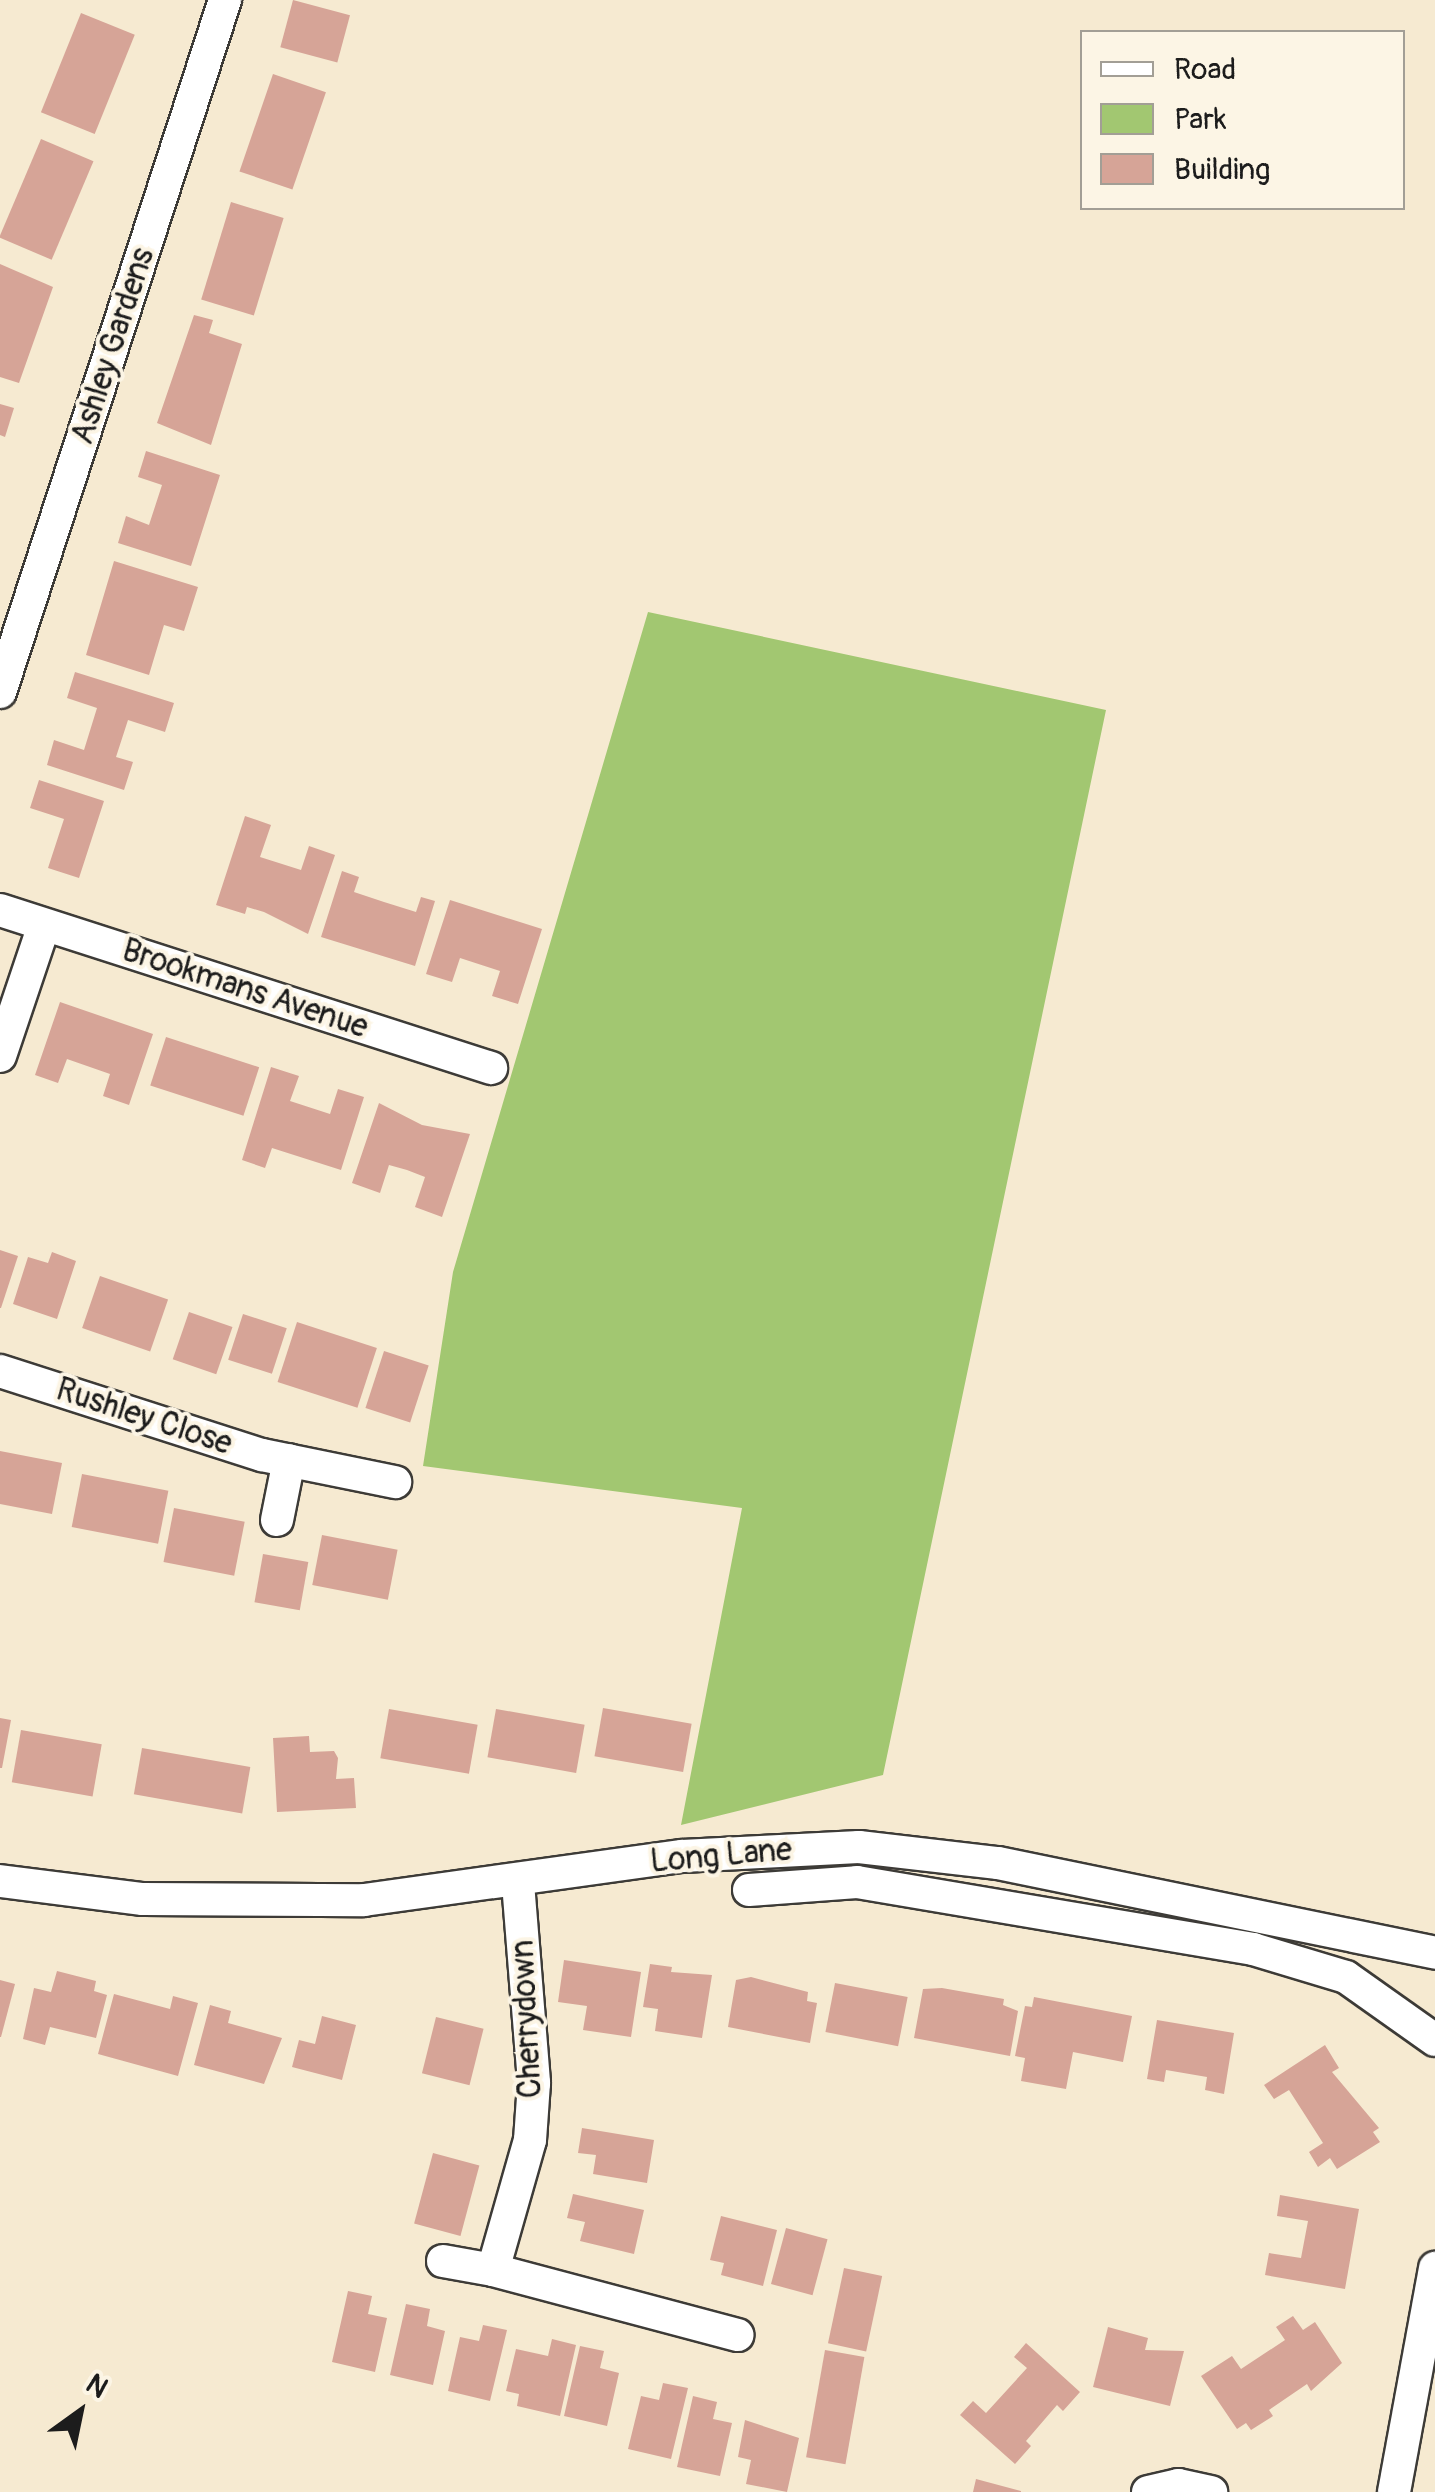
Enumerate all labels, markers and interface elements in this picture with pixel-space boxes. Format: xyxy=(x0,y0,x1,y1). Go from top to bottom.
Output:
legend xyxy=(1080,30,1405,210)
text: Road xyxy=(1174,51,1236,88)
text: Park xyxy=(1174,101,1227,138)
text: Building xyxy=(1174,151,1270,188)
street label: Ashley Gardens xyxy=(63,243,163,449)
street label: Brookmans Avenue xyxy=(117,931,373,1047)
street label: Rushley Close xyxy=(51,1371,237,1463)
street label: Long Lane xyxy=(649,1831,793,1881)
street label: Cherrydown xyxy=(504,1939,550,2099)
north arrow xyxy=(30,2362,130,2462)
text: N xyxy=(79,2367,114,2406)

